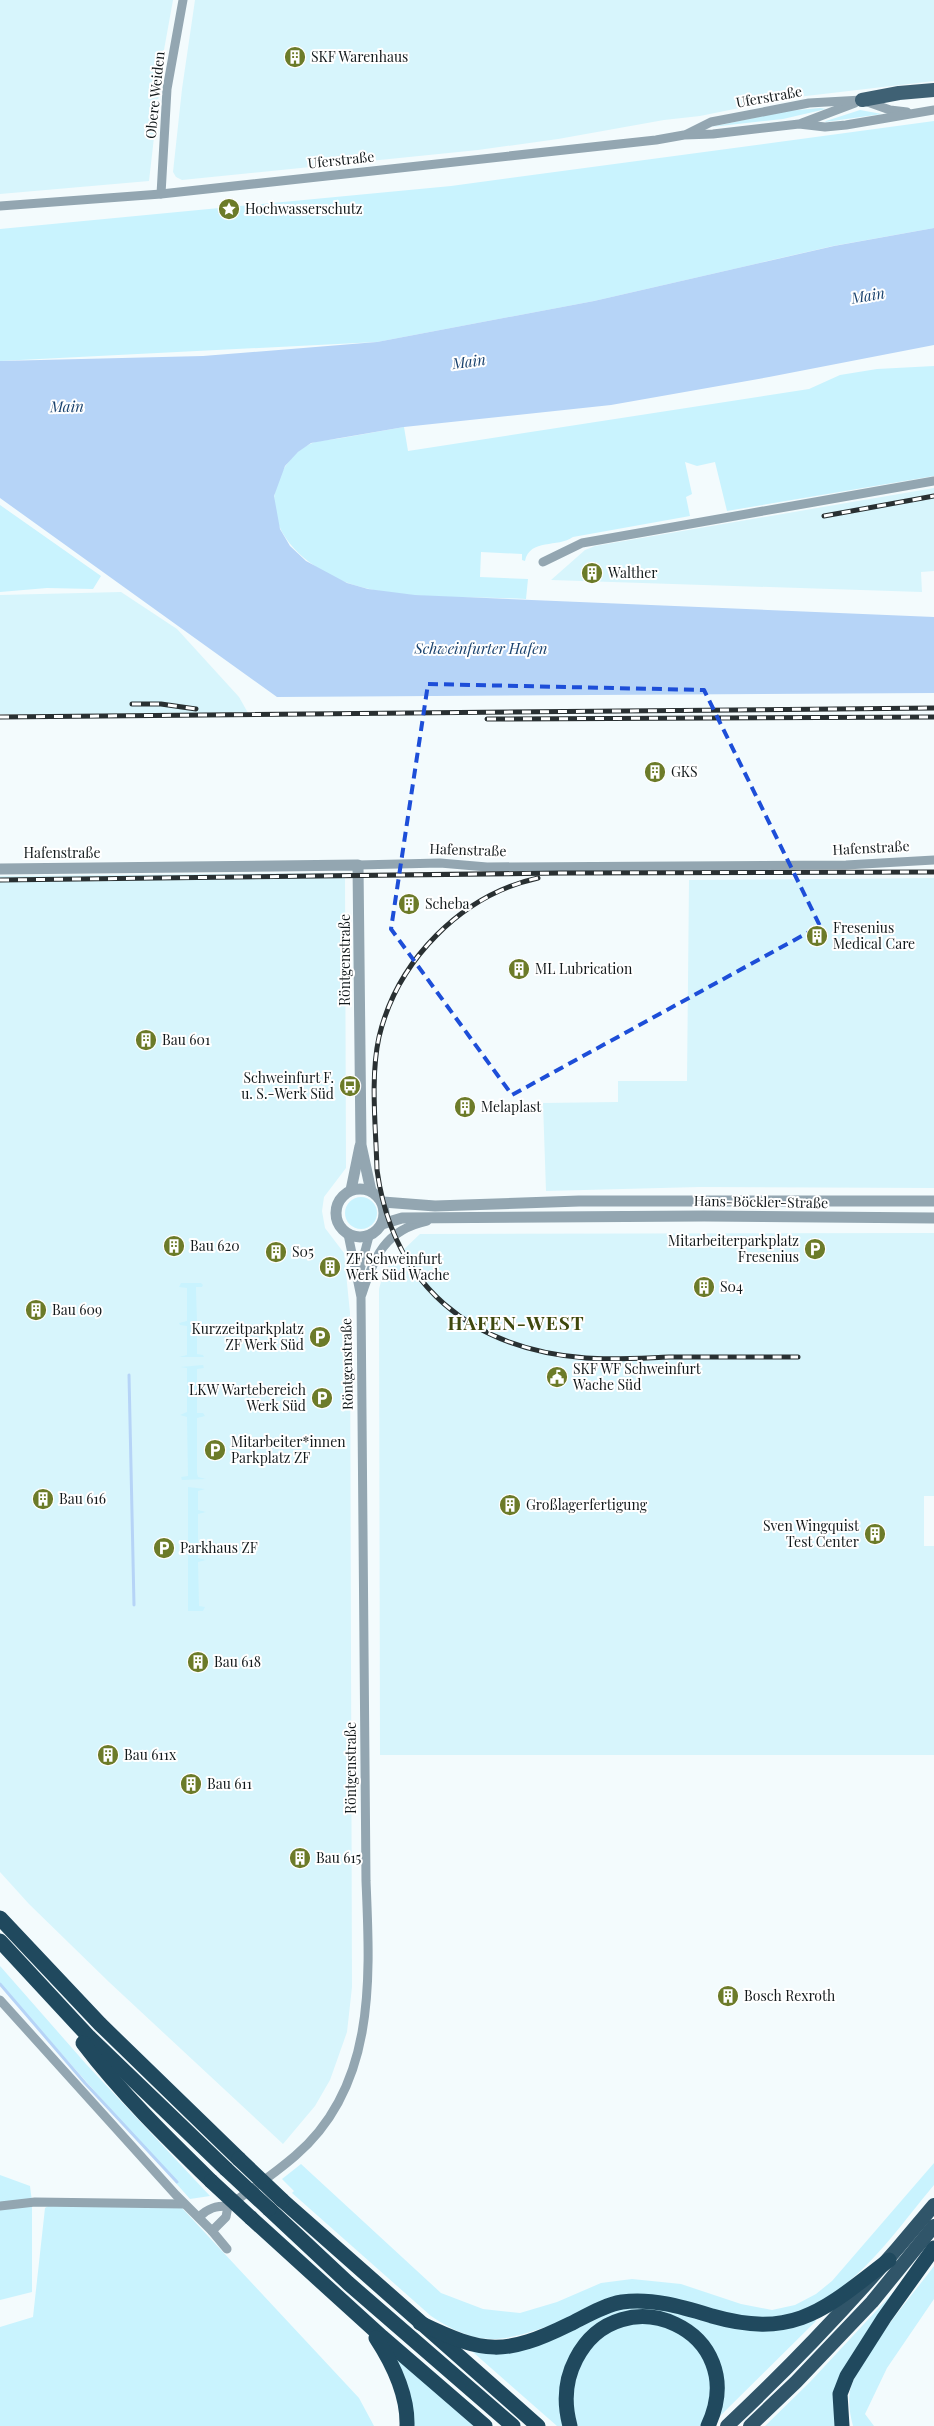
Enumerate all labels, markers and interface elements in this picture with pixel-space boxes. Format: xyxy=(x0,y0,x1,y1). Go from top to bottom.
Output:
building icon: SKF Warenhaus xyxy=(283,45,307,69)
place label: SKF Warenhaus xyxy=(311,47,408,66)
street label: Obere Weiden xyxy=(140,50,169,140)
street label: Uferstraße xyxy=(734,81,803,112)
street label: Uferstraße xyxy=(307,147,375,172)
place icon: Hochwasserschutz xyxy=(217,197,241,221)
place label: Hochwasserschutz xyxy=(245,199,363,218)
water label: Main xyxy=(849,282,886,308)
water label: Main xyxy=(450,349,487,373)
water label: Main xyxy=(49,396,84,416)
building icon: Walther xyxy=(580,561,604,585)
place label: Walther xyxy=(607,563,658,582)
water label: Schweinfurter Hafen xyxy=(414,638,547,658)
building icon: GKS xyxy=(643,760,667,784)
place label: GKS xyxy=(671,762,698,781)
street label: Hafenstraße xyxy=(832,836,910,859)
street label: Hafenstraße xyxy=(429,839,507,860)
street label: Hafenstraße xyxy=(23,843,101,862)
building icon: Scheba xyxy=(397,892,421,916)
place label: Scheba xyxy=(425,894,470,913)
street label: Röntgenstraße xyxy=(335,914,354,1006)
place label: Fresenius Medical Care xyxy=(833,918,915,953)
building icon: Fresenius Medical Care xyxy=(805,924,829,948)
building icon: ML Lubrication xyxy=(507,957,531,981)
place label: ML Lubrication xyxy=(535,959,633,978)
building icon: Bau 601 xyxy=(134,1028,158,1052)
place label: Bau 601 xyxy=(162,1030,210,1049)
place label: Schweinfurt F. u. S.-Werk Süd xyxy=(241,1068,334,1103)
bus stop icon: Schweinfurt F. u. S.-Werk Süd xyxy=(338,1074,362,1098)
building icon: Melaplast xyxy=(453,1095,477,1119)
place label: Melaplast xyxy=(481,1097,542,1116)
street label: Hans-Böckler-Straße xyxy=(694,1191,828,1212)
place label: Mitarbeiterparkplatz Fresenius xyxy=(668,1231,799,1266)
building icon: Bau 620 xyxy=(162,1234,186,1258)
place label: Bau 620 xyxy=(190,1236,240,1255)
parking icon: Mitarbeiterparkplatz Fresenius xyxy=(803,1237,827,1261)
building icon: S05 xyxy=(264,1240,288,1264)
place label: S05 xyxy=(292,1242,314,1261)
place label: ZF Schweinfurt Werk Süd Wache xyxy=(345,1249,450,1284)
building icon: ZF Schweinfurt Werk Süd Wache xyxy=(318,1255,342,1279)
building icon: S04 xyxy=(692,1275,716,1299)
place label: S04 xyxy=(720,1277,743,1296)
building icon: Bau 609 xyxy=(24,1298,48,1322)
place label: Bau 609 xyxy=(52,1300,102,1319)
district label: HAFEN-WEST xyxy=(447,1309,585,1335)
street label: Röntgenstraße xyxy=(336,1318,357,1410)
place label: Kurzzeitparkplatz ZF Werk Süd xyxy=(192,1319,304,1354)
parking icon: Kurzzeitparkplatz ZF Werk Süd xyxy=(308,1325,332,1349)
place label: SKF WF Schweinfurt Wache Süd xyxy=(572,1359,702,1394)
public building icon: SKF WF Schweinfurt Wache Süd xyxy=(545,1365,569,1389)
place label: LKW Wartebereich Werk Süd xyxy=(189,1380,307,1415)
parking icon: LKW Wartebereich Werk Süd xyxy=(310,1386,334,1410)
place label: Mitarbeiter*innen Parkplatz ZF xyxy=(231,1432,346,1467)
parking icon: Mitarbeiter*innen Parkplatz ZF xyxy=(203,1438,227,1462)
building icon: Bau 616 xyxy=(31,1487,55,1511)
place label: Bau 616 xyxy=(59,1489,106,1508)
building icon: Großlagerfertigung xyxy=(498,1493,522,1517)
place label: Großlagerfertigung xyxy=(526,1495,648,1514)
place label: Sven Wingquist Test Center xyxy=(763,1516,860,1551)
building icon: Sven Wingquist Test Center xyxy=(863,1522,887,1546)
parking icon: Parkhaus ZF xyxy=(152,1536,176,1560)
place label: Parkhaus ZF xyxy=(180,1538,258,1557)
building icon: Bau 618 xyxy=(186,1650,210,1674)
place label: Bau 618 xyxy=(214,1652,261,1671)
street label: Röntgenstraße xyxy=(341,1722,360,1814)
building icon: Bau 611x xyxy=(96,1743,120,1767)
place label: Bau 611x xyxy=(124,1745,177,1764)
building icon: Bau 611 xyxy=(179,1772,203,1796)
place label: Bau 611 xyxy=(207,1774,252,1793)
building icon: Bau 615 xyxy=(288,1846,312,1870)
place label: Bau 615 xyxy=(316,1848,362,1867)
building icon: Bosch Rexroth xyxy=(716,1984,740,2008)
place label: Bosch Rexroth xyxy=(744,1986,836,2005)

